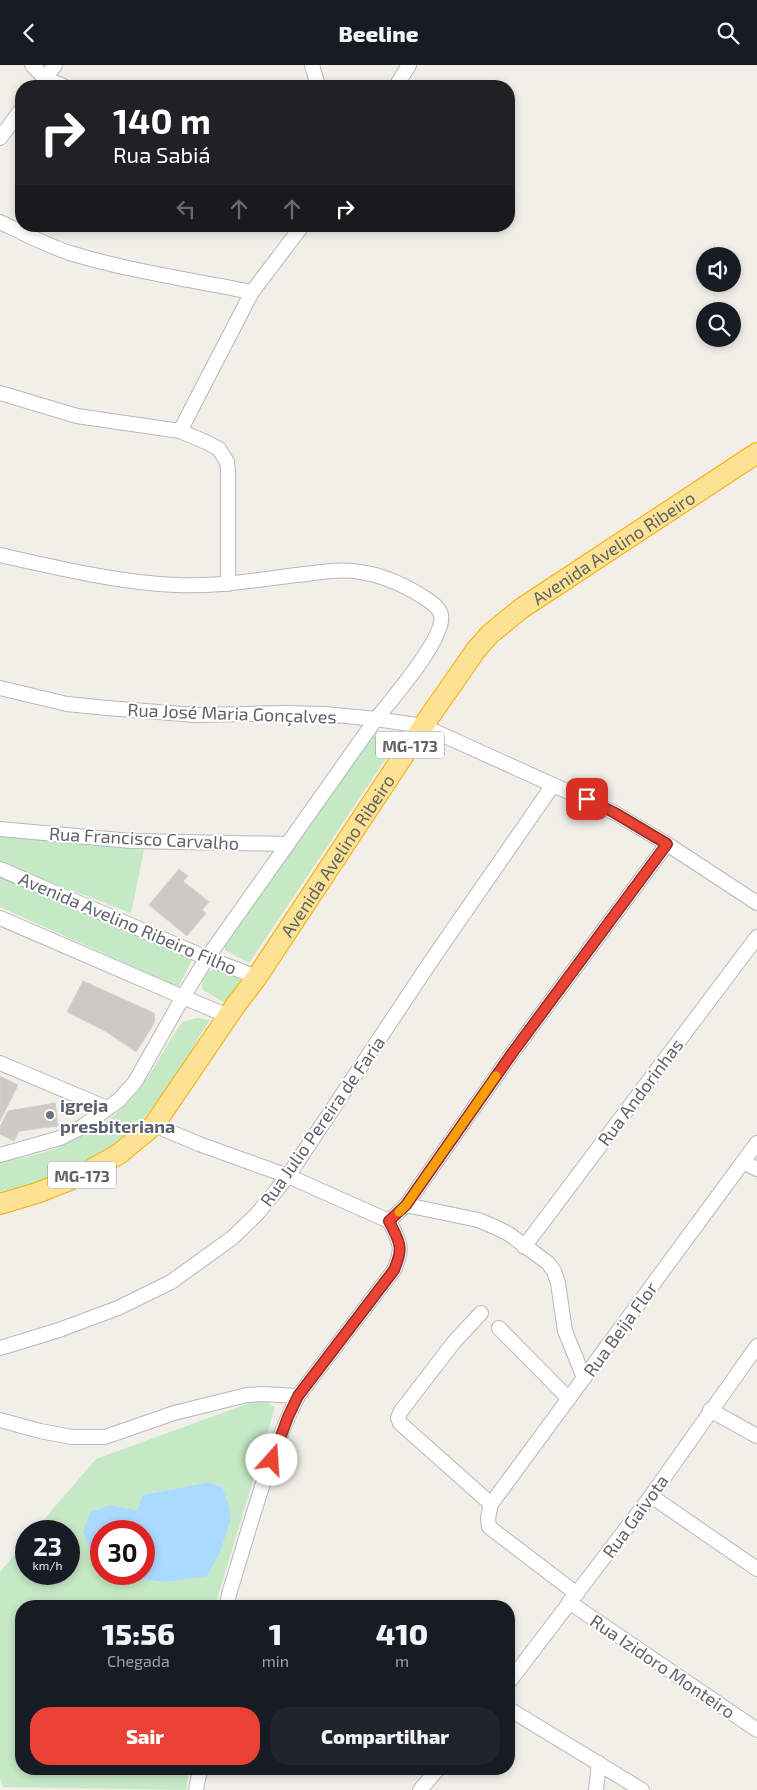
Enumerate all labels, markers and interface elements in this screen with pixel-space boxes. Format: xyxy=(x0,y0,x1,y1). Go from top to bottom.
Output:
icon: back xyxy=(15,19,43,47)
icon: search xyxy=(714,19,742,47)
text: Beeline xyxy=(339,20,418,46)
text: 140 m xyxy=(113,99,211,141)
icon: right xyxy=(30,100,95,165)
text: Rua Sabiá xyxy=(113,141,211,167)
icon: left xyxy=(172,195,200,223)
icon: ahead xyxy=(225,195,253,223)
icon: ahead xyxy=(278,195,306,223)
icon: right xyxy=(331,195,359,223)
map controls xyxy=(696,247,741,347)
button: sound xyxy=(696,247,741,292)
button: search xyxy=(696,302,741,347)
street label: Avenida Avelino Ribeiro xyxy=(528,486,699,609)
street label: Rua José Maria Gonçalves xyxy=(127,698,337,729)
road number: MG-173 xyxy=(376,731,444,759)
street label: Avenida Avelino Ribeiro xyxy=(276,770,399,941)
pin xyxy=(566,778,608,820)
icon: arrive xyxy=(573,785,601,813)
street label: Rua Francisco Carvalho xyxy=(48,822,240,854)
street label: Avenida Avelino Ribeiro Filho xyxy=(16,867,240,979)
street label: Rua Julio Pereira de Faria xyxy=(255,1032,389,1210)
street label: Rua Andorinhas xyxy=(592,1034,688,1150)
place label: igreja presbiteriana xyxy=(60,1094,175,1137)
marker: igreja presbiteriana xyxy=(44,1109,56,1121)
road number: MG-173 xyxy=(48,1161,116,1189)
street label: Rua Beija Flor xyxy=(578,1277,662,1381)
position arrow xyxy=(245,1433,297,1485)
street label: Rua Gaivota xyxy=(598,1470,672,1562)
speed limit sign: 30 xyxy=(90,1520,155,1585)
text: 23 xyxy=(33,1531,62,1561)
text: km/h xyxy=(33,1558,62,1572)
street label: Rua Izidoro Monteiro xyxy=(586,1609,740,1723)
text: 15:56 xyxy=(102,1615,175,1651)
text: 1 xyxy=(269,1615,282,1651)
text: 410 xyxy=(376,1615,428,1651)
text: Chegada xyxy=(107,1651,170,1670)
text: min xyxy=(262,1651,289,1670)
text: m xyxy=(395,1651,409,1670)
button: Sair xyxy=(30,1707,260,1765)
button: Compartilhar xyxy=(270,1707,500,1765)

